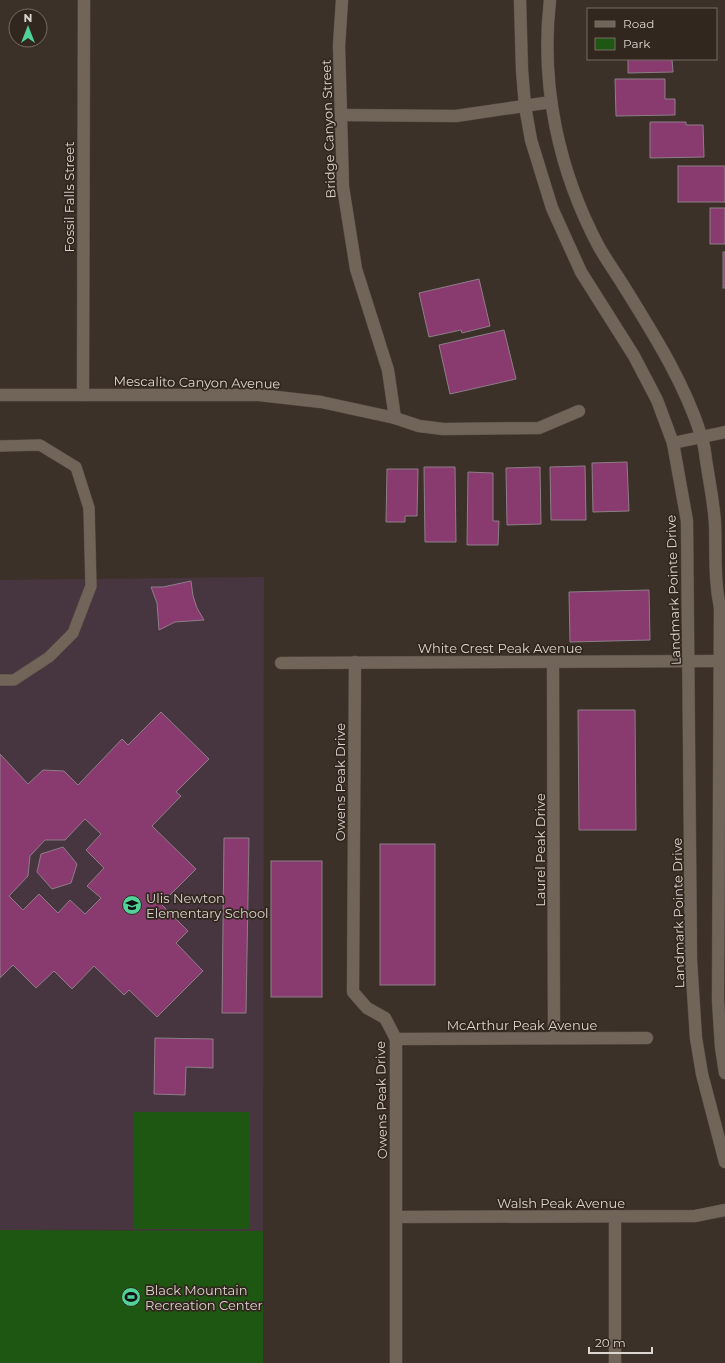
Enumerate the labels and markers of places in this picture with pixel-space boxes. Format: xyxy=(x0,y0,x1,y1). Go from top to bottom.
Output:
place label: Ulis Newton Elementary School xyxy=(146,890,269,921)
school or university icon: Ulis Newton Elementary School xyxy=(121,894,143,916)
place label: Black Mountain Recreation Center xyxy=(145,1282,263,1313)
sports icon: Black Mountain Recreation Center xyxy=(120,1286,142,1308)

